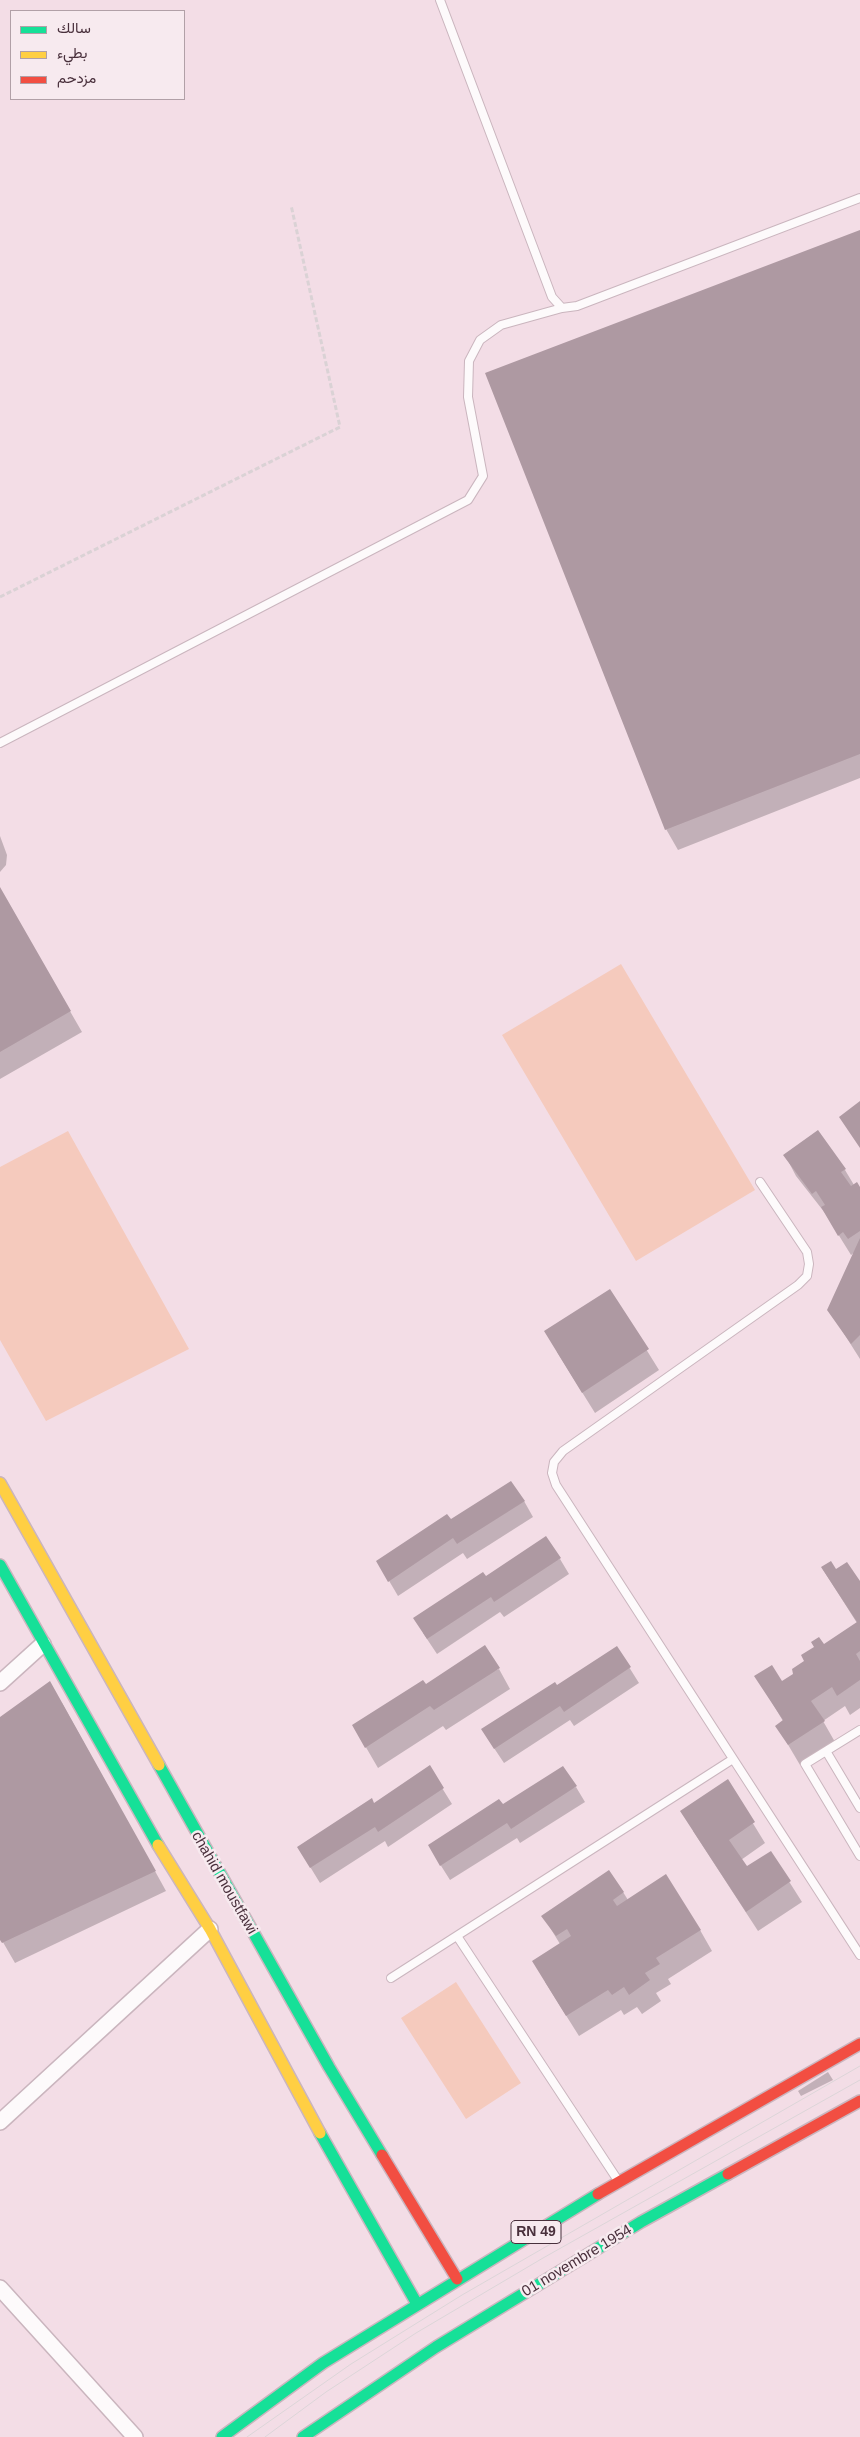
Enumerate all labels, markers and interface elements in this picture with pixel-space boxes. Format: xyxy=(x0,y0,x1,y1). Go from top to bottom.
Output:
legend xyxy=(10,10,185,100)
text: سالك xyxy=(57,19,91,36)
text: بطيء xyxy=(57,44,87,61)
text: مزدحم xyxy=(57,69,96,86)
street label: chahid moustfawi xyxy=(187,1828,261,1938)
road number: RN 49 xyxy=(511,2220,561,2244)
street label: 01 novembre 1954 xyxy=(519,2221,635,2301)

